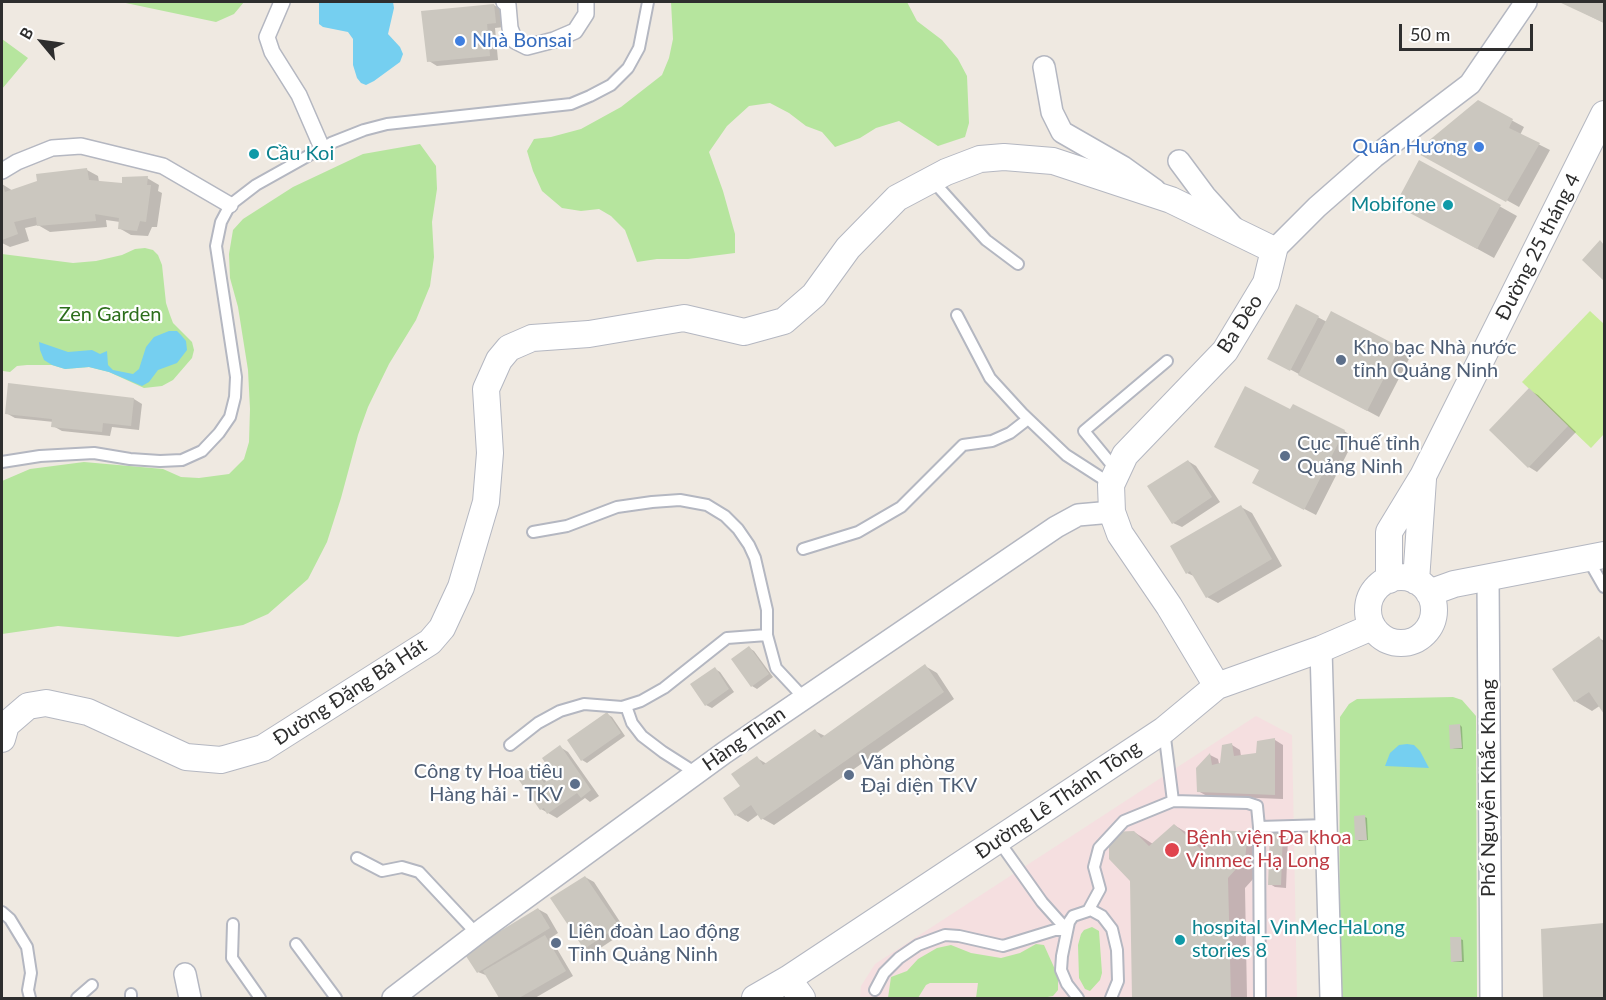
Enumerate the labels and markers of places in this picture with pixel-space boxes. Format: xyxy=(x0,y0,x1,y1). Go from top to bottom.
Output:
place label: Nhà Bonsai xyxy=(472,29,572,53)
marker: Nhà Bonsai xyxy=(453,34,467,48)
place label: Quân Hương xyxy=(1352,135,1467,159)
marker: Quân Hương xyxy=(1472,140,1486,154)
place label: Cầu Koi xyxy=(266,142,334,166)
marker: Cầu Koi xyxy=(247,147,261,161)
place label: Mobifone xyxy=(1351,193,1436,217)
marker: Mobifone xyxy=(1441,198,1455,212)
place label: Kho bạc Nhà nước tỉnh Quảng Ninh xyxy=(1353,336,1517,383)
marker: Kho bạc Nhà nước tỉnh Quảng Ninh xyxy=(1334,353,1348,367)
place label: Cục Thuế tỉnh Quảng Ninh xyxy=(1297,432,1420,479)
marker: Cục Thuế tỉnh Quảng Ninh xyxy=(1278,449,1292,463)
place label: Văn phòng Đại diện TKV xyxy=(861,751,977,798)
place label: Công ty Hoa tiêu Hàng hải - TKV xyxy=(414,760,563,807)
marker: Văn phòng Đại diện TKV xyxy=(842,768,856,782)
marker: Công ty Hoa tiêu Hàng hải - TKV xyxy=(568,777,582,791)
place label: Bệnh viện Đa khoa Vinmec Hạ Long xyxy=(1186,826,1352,873)
marker: Bệnh viện Đa khoa Vinmec Hạ Long xyxy=(1163,841,1181,859)
place label: hospital_VinMecHaLong stories 8 xyxy=(1192,916,1405,963)
place label: Liên đoàn Lao động Tỉnh Quảng Ninh xyxy=(568,920,739,967)
marker: hospital_VinMecHaLong stories 8 xyxy=(1173,933,1187,947)
marker: Liên đoàn Lao động Tỉnh Quảng Ninh xyxy=(549,936,563,950)

